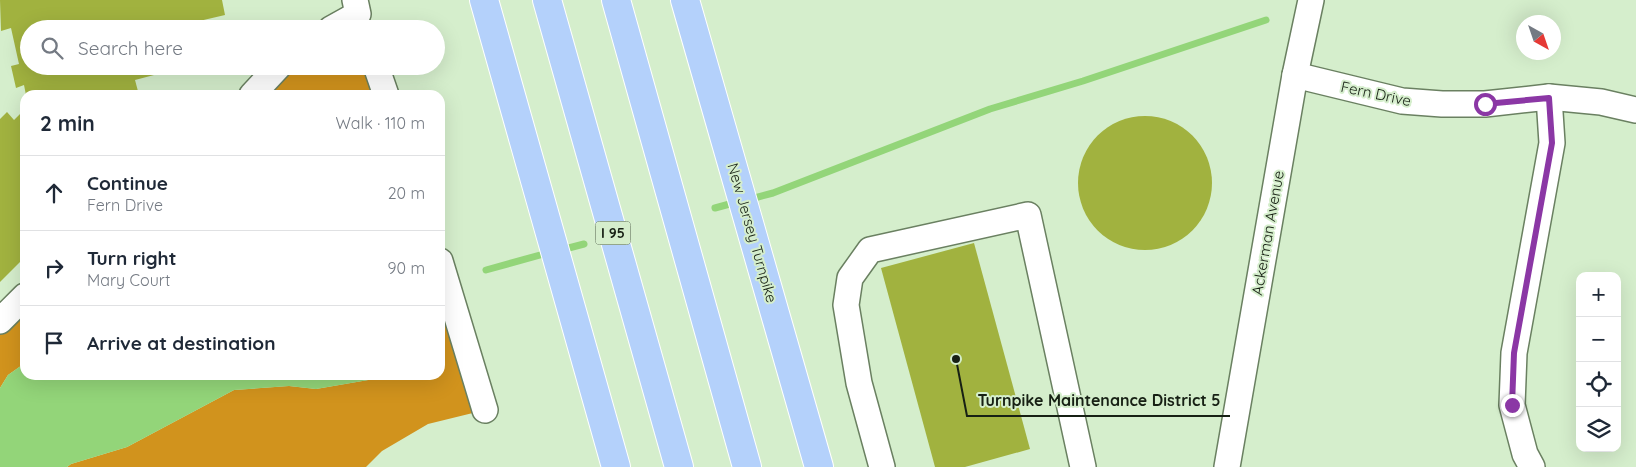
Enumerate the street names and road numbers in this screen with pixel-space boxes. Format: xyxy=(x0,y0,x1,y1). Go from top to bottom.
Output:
street label: Fern Drive xyxy=(1339,77,1413,110)
street label: New Jersey Turnpike xyxy=(723,161,782,305)
street label: Ackerman Avenue xyxy=(1247,169,1288,297)
road number: I 95 xyxy=(596,222,630,244)

